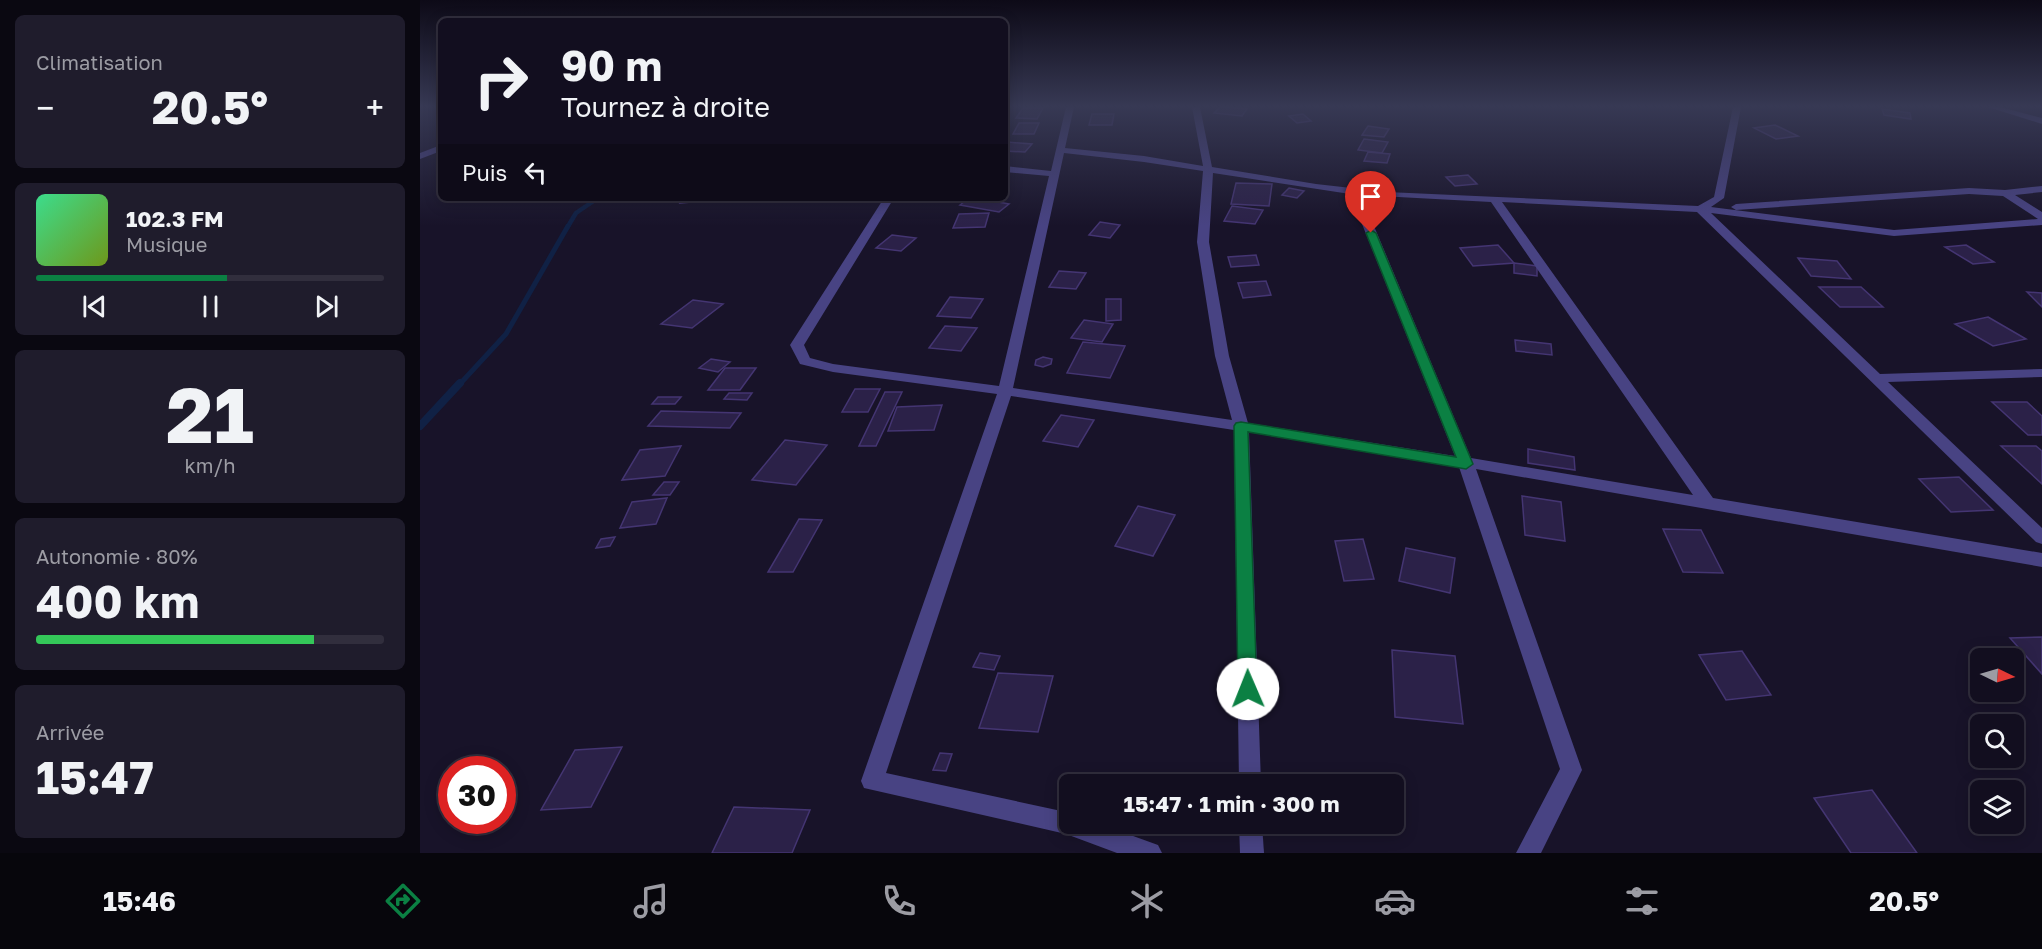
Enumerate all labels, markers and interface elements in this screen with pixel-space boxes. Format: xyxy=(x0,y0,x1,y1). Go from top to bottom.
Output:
text: 90 m xyxy=(561,40,662,90)
icon: right xyxy=(462,42,540,120)
text: Climatisation xyxy=(36,50,163,74)
text: 20.5° xyxy=(152,80,268,134)
text: − xyxy=(36,88,54,127)
text: + xyxy=(366,88,384,127)
text: Tournez à droite xyxy=(561,91,770,123)
icon: left xyxy=(519,156,552,189)
text: Puis xyxy=(462,159,507,186)
pin xyxy=(1345,171,1396,233)
icon: arrive xyxy=(1354,180,1387,213)
text: 102.3 FM xyxy=(126,205,224,232)
text: Musique xyxy=(126,232,207,256)
icon: previous xyxy=(78,290,111,323)
icon: pause xyxy=(194,290,227,323)
icon: next xyxy=(310,290,343,323)
text: 21 xyxy=(166,367,254,460)
text: km/h xyxy=(185,453,235,477)
text: Autonomie · 80% xyxy=(36,544,197,568)
text: 400 km xyxy=(36,574,199,628)
north arrow xyxy=(1970,648,2024,702)
map controls xyxy=(1970,648,2024,834)
position arrow xyxy=(1216,657,1280,721)
button: search xyxy=(1970,714,2024,768)
text: Arrivée xyxy=(36,720,104,744)
text: 15:47 xyxy=(36,750,154,804)
speed limit sign: 30 xyxy=(438,756,516,834)
button: layers xyxy=(1970,780,2024,834)
text: 15:47 · 1 min · 300 m xyxy=(1124,790,1339,817)
icon: directions xyxy=(382,880,424,922)
icon: music xyxy=(630,880,672,922)
icon: phone xyxy=(878,880,920,922)
icon: climate xyxy=(1126,880,1168,922)
icon: car xyxy=(1374,880,1416,922)
icon: filters xyxy=(1621,880,1663,922)
text: 15:46 xyxy=(103,885,176,917)
text: 20.5° xyxy=(1869,885,1939,917)

